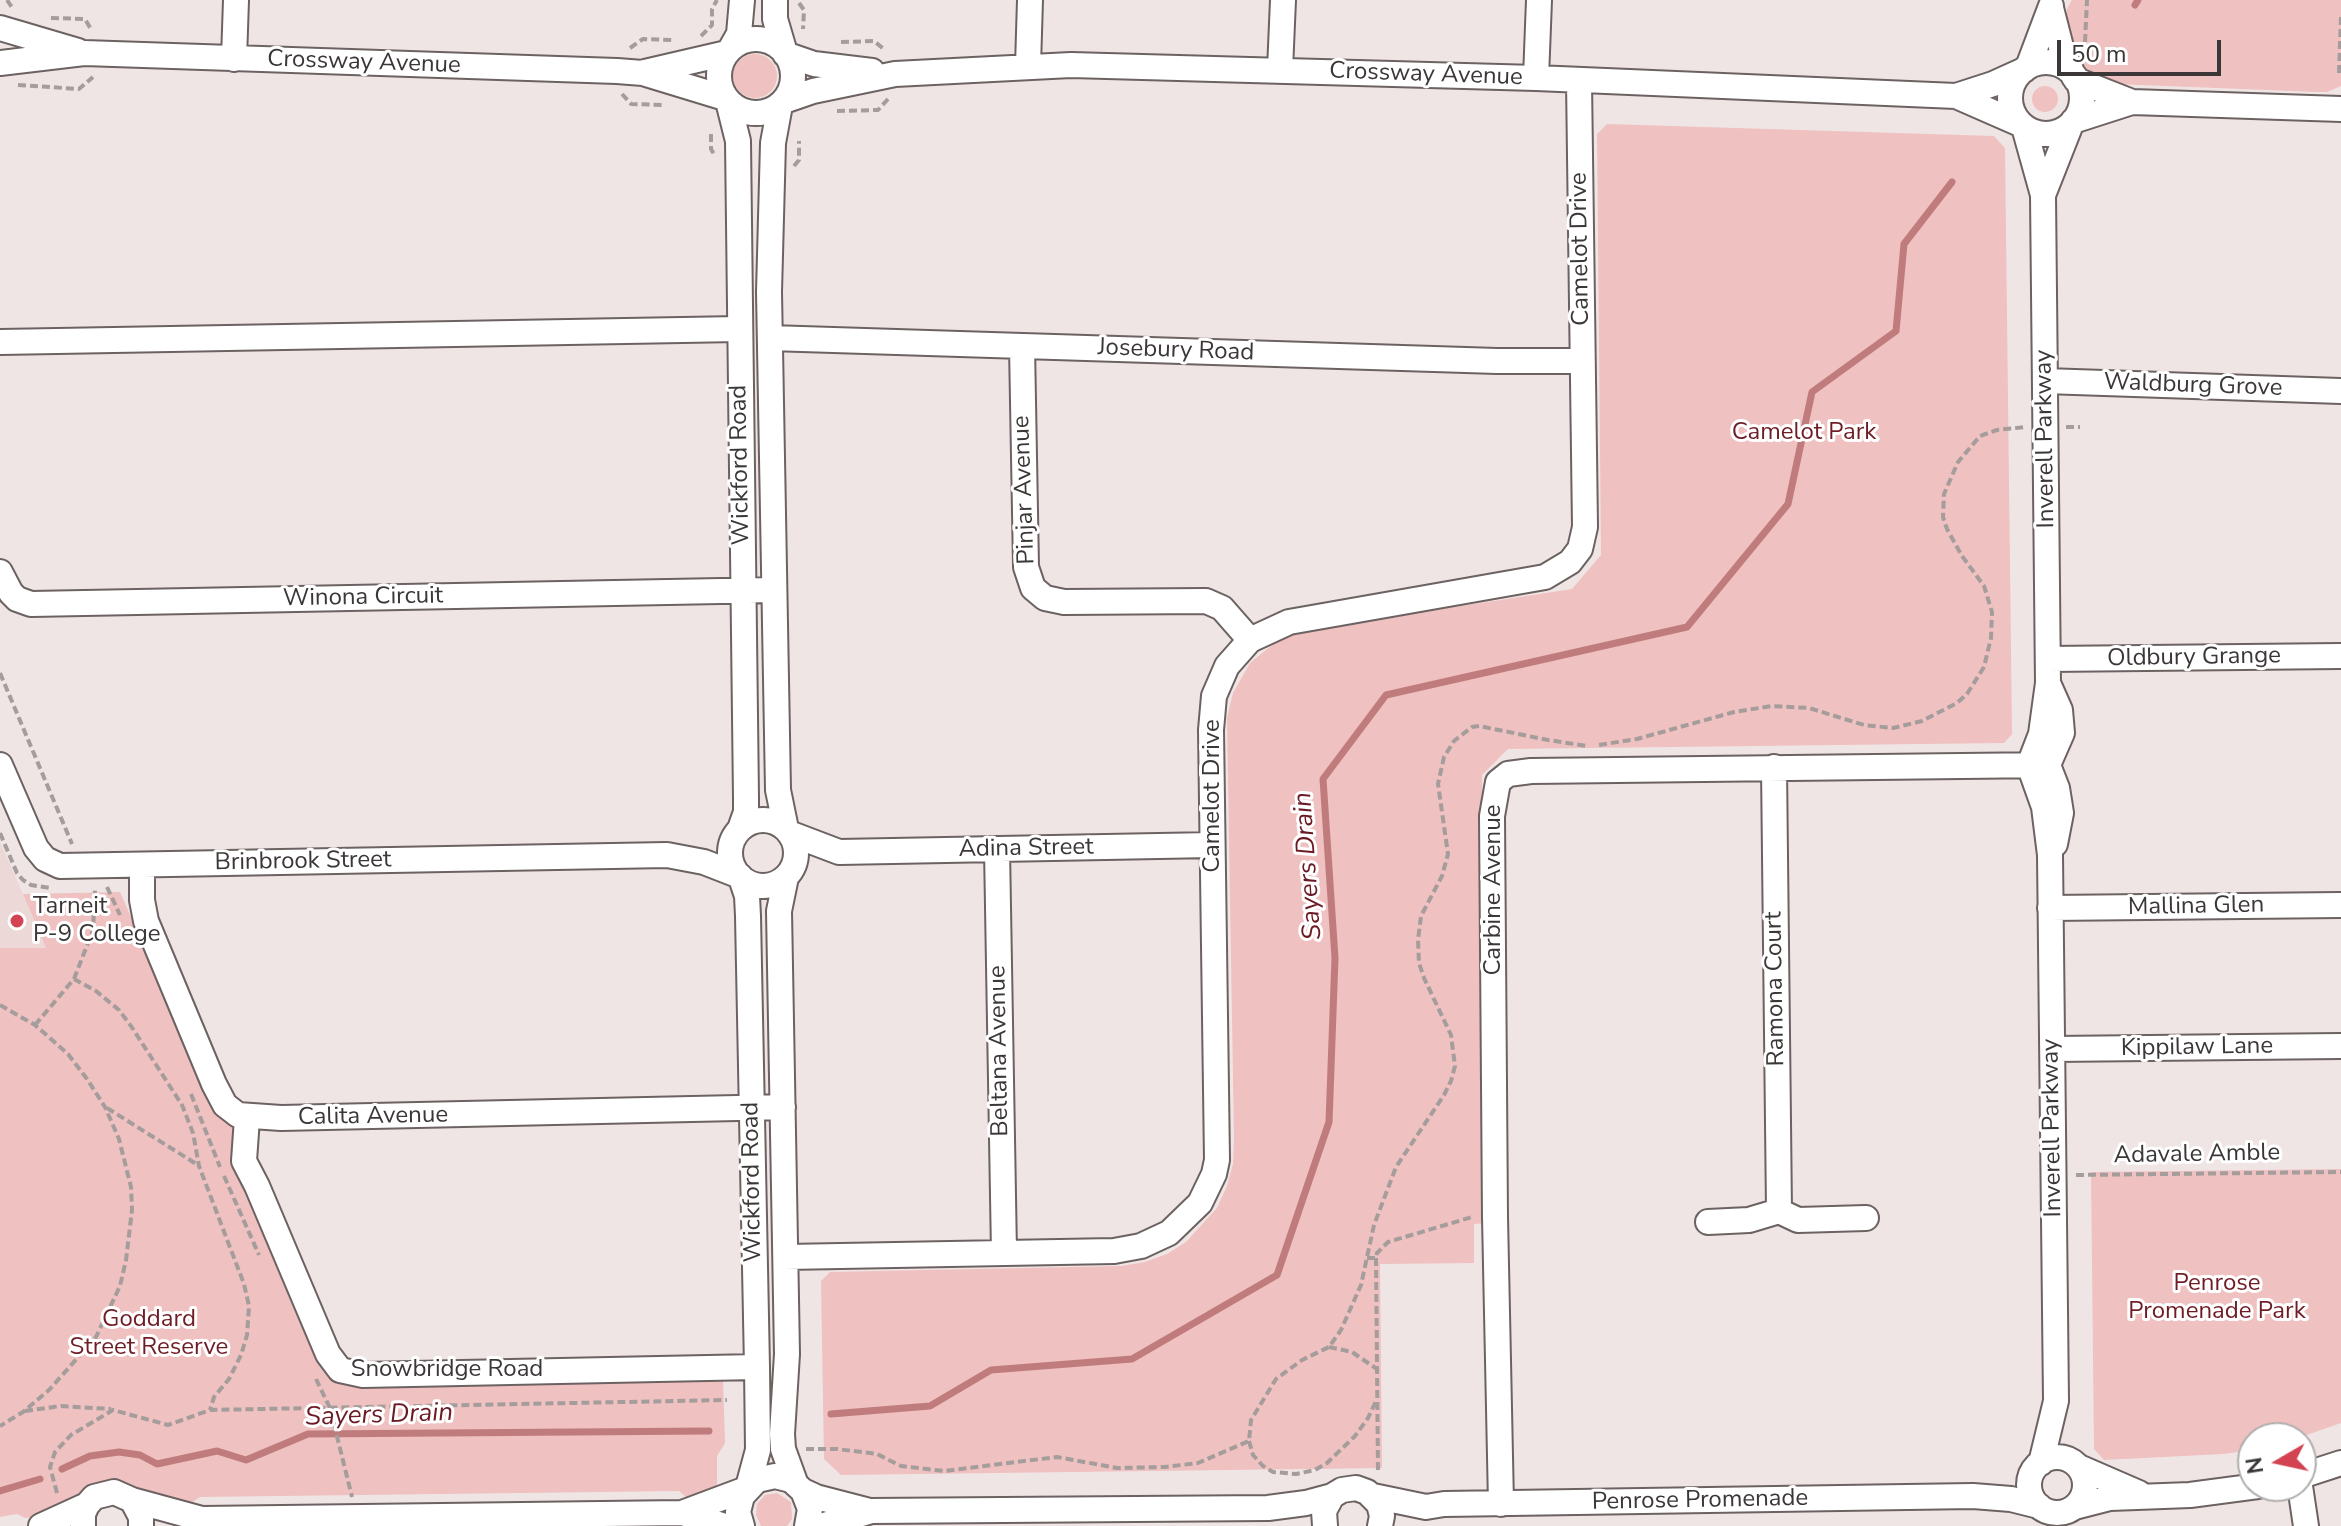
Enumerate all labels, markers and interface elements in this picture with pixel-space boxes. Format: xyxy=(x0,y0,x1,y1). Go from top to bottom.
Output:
scale bar xyxy=(2061,24,2225,74)
text: 50 m xyxy=(2071,38,2127,70)
street label: Crossway Avenue xyxy=(267,45,461,81)
street label: Crossway Avenue xyxy=(1329,57,1523,93)
street label: Camelot Drive xyxy=(1565,172,1597,326)
street label: Josebury Road xyxy=(1097,334,1255,368)
street label: Inverell Parkway xyxy=(2030,349,2062,529)
street label: Waldburg Grove xyxy=(2103,368,2283,404)
street label: Wickford Road xyxy=(725,384,757,546)
street label: Pinjar Avenue xyxy=(1008,415,1042,565)
park label: Camelot Park xyxy=(1732,419,1876,447)
street label: Winona Circuit xyxy=(283,582,443,614)
street label: Oldbury Grange xyxy=(2107,642,2281,674)
street label: Camelot Drive xyxy=(1199,719,1227,873)
water label: Sayers Drain xyxy=(1288,791,1330,941)
street label: Carbine Avenue xyxy=(1480,805,1508,975)
street label: Adina Street xyxy=(958,833,1094,865)
street label: Brinbrook Street xyxy=(214,846,392,878)
street label: Mallina Glen xyxy=(2128,891,2264,923)
place label: Tarneit P-9 College xyxy=(33,893,161,949)
street label: Ramona Court xyxy=(1760,911,1792,1067)
marker: Tarneit P-9 College xyxy=(8,912,26,930)
street label: Beltana Avenue xyxy=(984,965,1016,1137)
street label: Kippilaw Lane xyxy=(2121,1032,2273,1064)
street label: Inverell Parkway xyxy=(2037,1038,2069,1218)
street label: Calita Avenue xyxy=(298,1101,448,1133)
street label: Wickford Road xyxy=(737,1101,769,1263)
street label: Adavale Amble xyxy=(2114,1139,2280,1171)
park label: Penrose Promenade Park xyxy=(2128,1270,2306,1326)
park label: Goddard Street Reserve xyxy=(70,1306,228,1362)
street label: Snowbridge Road xyxy=(351,1356,543,1384)
water label: Sayers Drain xyxy=(304,1398,454,1434)
north arrow xyxy=(2237,1422,2317,1502)
text: N xyxy=(2239,1455,2271,1476)
street label: Penrose Promenade xyxy=(1592,1485,1808,1517)

